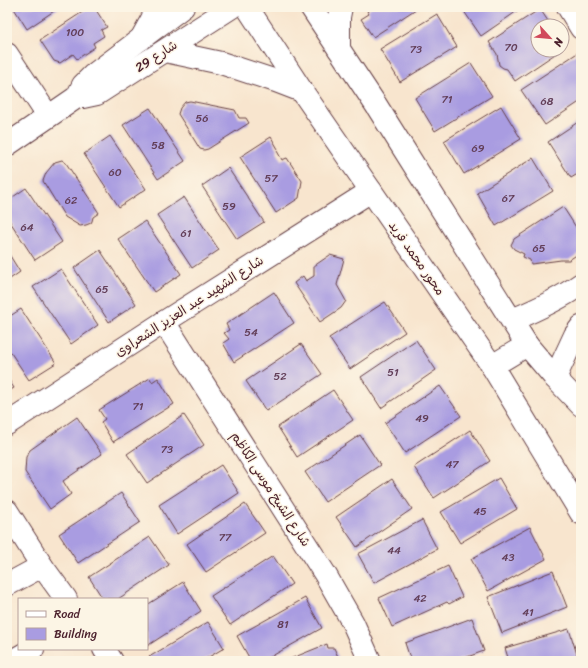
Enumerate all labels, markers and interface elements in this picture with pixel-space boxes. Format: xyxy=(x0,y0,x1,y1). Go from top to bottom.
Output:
north arrow xyxy=(530,18,570,58)
house number: 100 xyxy=(66,23,84,42)
street label: شارع 29 xyxy=(130,34,182,78)
text: N xyxy=(548,34,569,50)
house number: 70 xyxy=(504,38,518,57)
house number: 73 xyxy=(410,40,422,59)
house number: 71 xyxy=(442,90,453,109)
house number: 68 xyxy=(541,92,554,111)
house number: 56 xyxy=(196,109,208,128)
house number: 58 xyxy=(151,136,165,155)
house number: 69 xyxy=(471,139,485,158)
house number: 60 xyxy=(108,163,122,182)
house number: 57 xyxy=(264,169,278,188)
house number: 67 xyxy=(502,189,515,208)
house number: 62 xyxy=(65,191,78,210)
house number: 59 xyxy=(222,197,236,216)
street label: محور محمد فريد xyxy=(383,216,451,300)
house number: 64 xyxy=(20,218,34,237)
house number: 61 xyxy=(181,224,192,243)
house number: 65 xyxy=(533,239,546,258)
street label: شارع الشهيد عبد العزيز الشعراوى xyxy=(110,249,268,363)
house number: 65 xyxy=(96,280,109,299)
house number: 54 xyxy=(244,323,258,342)
house number: 51 xyxy=(387,363,399,382)
house number: 52 xyxy=(273,367,287,386)
house number: 71 xyxy=(133,397,144,416)
house number: 49 xyxy=(415,409,429,428)
street label: شارع الشيخ موسى الكاظم xyxy=(225,427,317,551)
house number: 73 xyxy=(161,440,173,459)
house number: 47 xyxy=(445,455,459,474)
house number: 45 xyxy=(473,502,487,521)
house number: 77 xyxy=(219,528,232,547)
house number: 44 xyxy=(387,541,401,560)
house number: 43 xyxy=(502,548,514,567)
house number: 42 xyxy=(413,589,427,608)
legend xyxy=(18,598,148,650)
text: Road xyxy=(54,603,81,625)
house number: 41 xyxy=(522,603,534,622)
house number: 81 xyxy=(277,615,289,634)
text: Building xyxy=(54,623,97,645)

